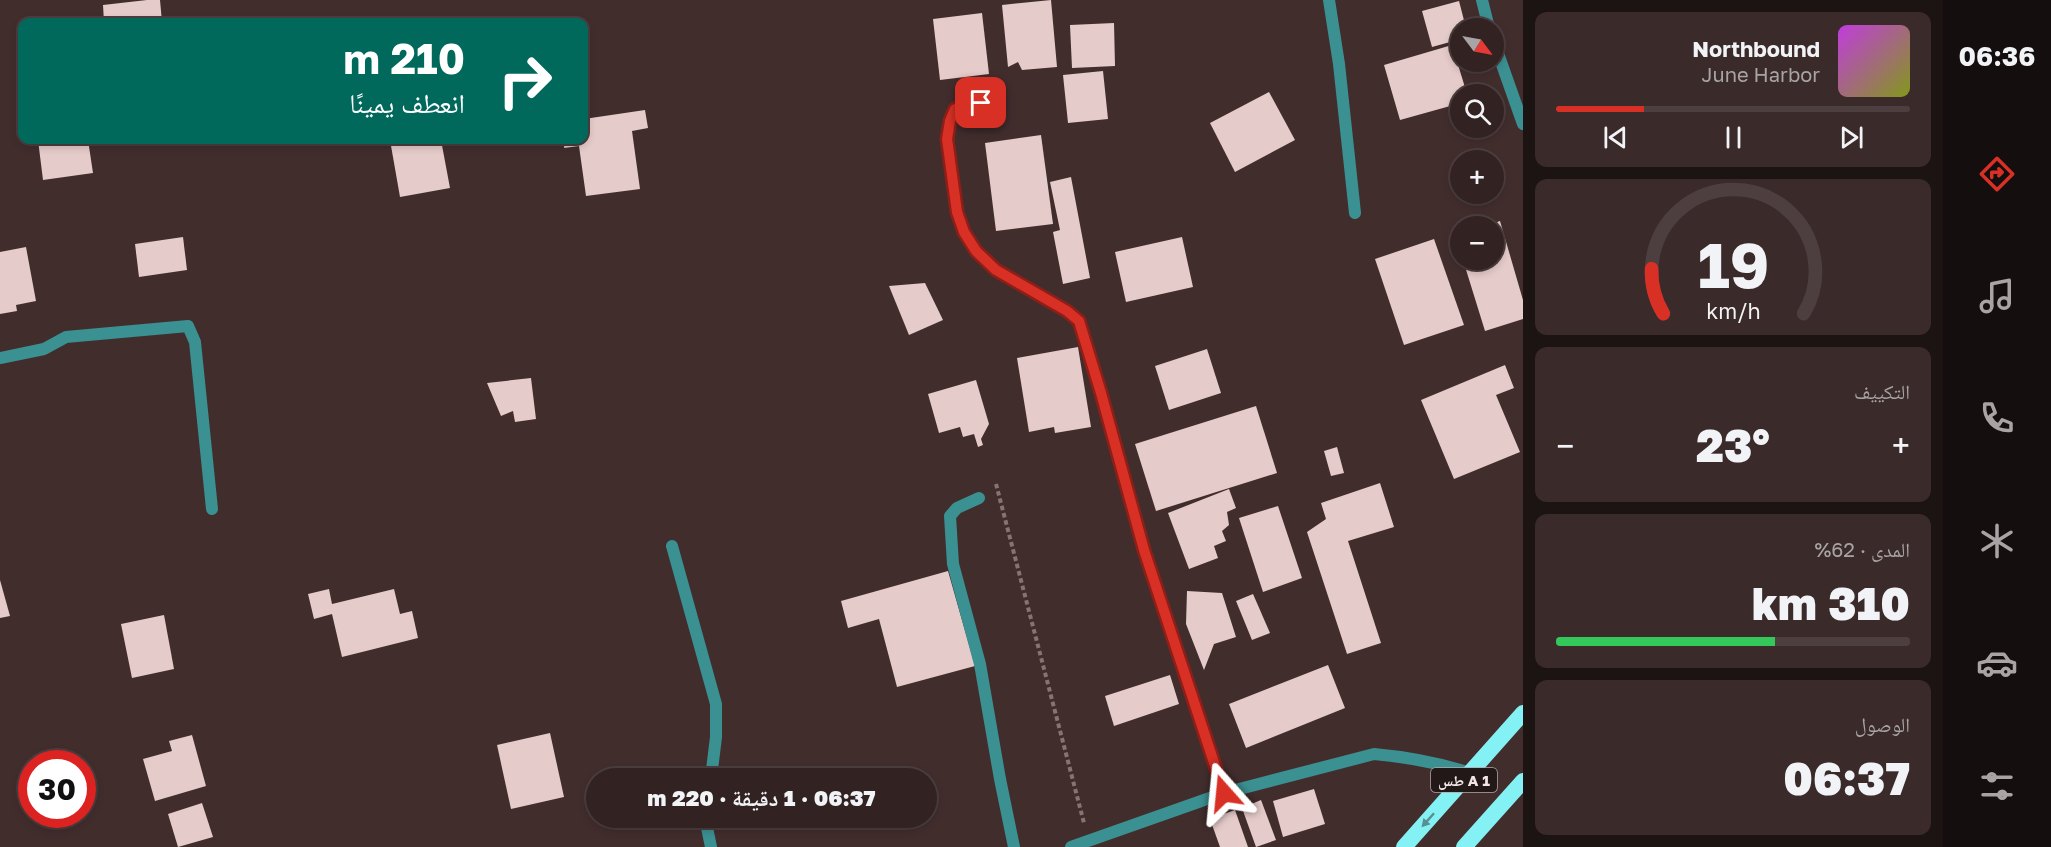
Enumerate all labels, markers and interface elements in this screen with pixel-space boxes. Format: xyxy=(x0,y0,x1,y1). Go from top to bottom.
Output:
north arrow xyxy=(1450,18,1504,72)
map controls xyxy=(1450,18,1504,270)
text: 210 m xyxy=(343,33,465,83)
text: Northbound xyxy=(1692,35,1820,62)
text: 06:36 xyxy=(1959,40,2035,72)
icon: right xyxy=(486,42,564,120)
text: June Harbor xyxy=(1702,62,1820,86)
pin xyxy=(955,77,1006,128)
button: search xyxy=(1450,84,1504,138)
icon: arrive xyxy=(964,86,997,119)
text: انعطف يمينًا xyxy=(349,87,465,119)
icon: previous xyxy=(1599,121,1632,154)
icon: pause xyxy=(1717,121,1750,154)
icon: next xyxy=(1835,121,1868,154)
button: + xyxy=(1450,150,1504,204)
icon: directions xyxy=(1976,153,2018,195)
button: − xyxy=(1450,216,1504,270)
text: 19 xyxy=(1697,227,1769,302)
icon: music xyxy=(1976,275,2018,317)
text: km/h xyxy=(1706,298,1760,324)
text: التكييف xyxy=(1854,379,1910,403)
icon: phone xyxy=(1976,397,2018,439)
text: 23° xyxy=(1696,418,1770,472)
text: − xyxy=(1556,426,1574,465)
text: + xyxy=(1892,426,1910,465)
icon: climate xyxy=(1976,520,2018,562)
text: المدى · 62% xyxy=(1814,537,1910,561)
text: 310 km xyxy=(1752,576,1910,630)
icon: car xyxy=(1976,642,2018,684)
text: الوصول xyxy=(1855,712,1910,736)
speed limit sign: 30 xyxy=(18,750,96,828)
text: 06:37 xyxy=(1783,751,1910,805)
position arrow xyxy=(1192,761,1256,825)
icon: filters xyxy=(1976,765,2018,807)
road number: طس A 1 xyxy=(1431,768,1497,792)
text: 06:37 · 1 دقيقة · 220 m xyxy=(647,784,876,811)
one-way arrow xyxy=(1421,812,1435,827)

